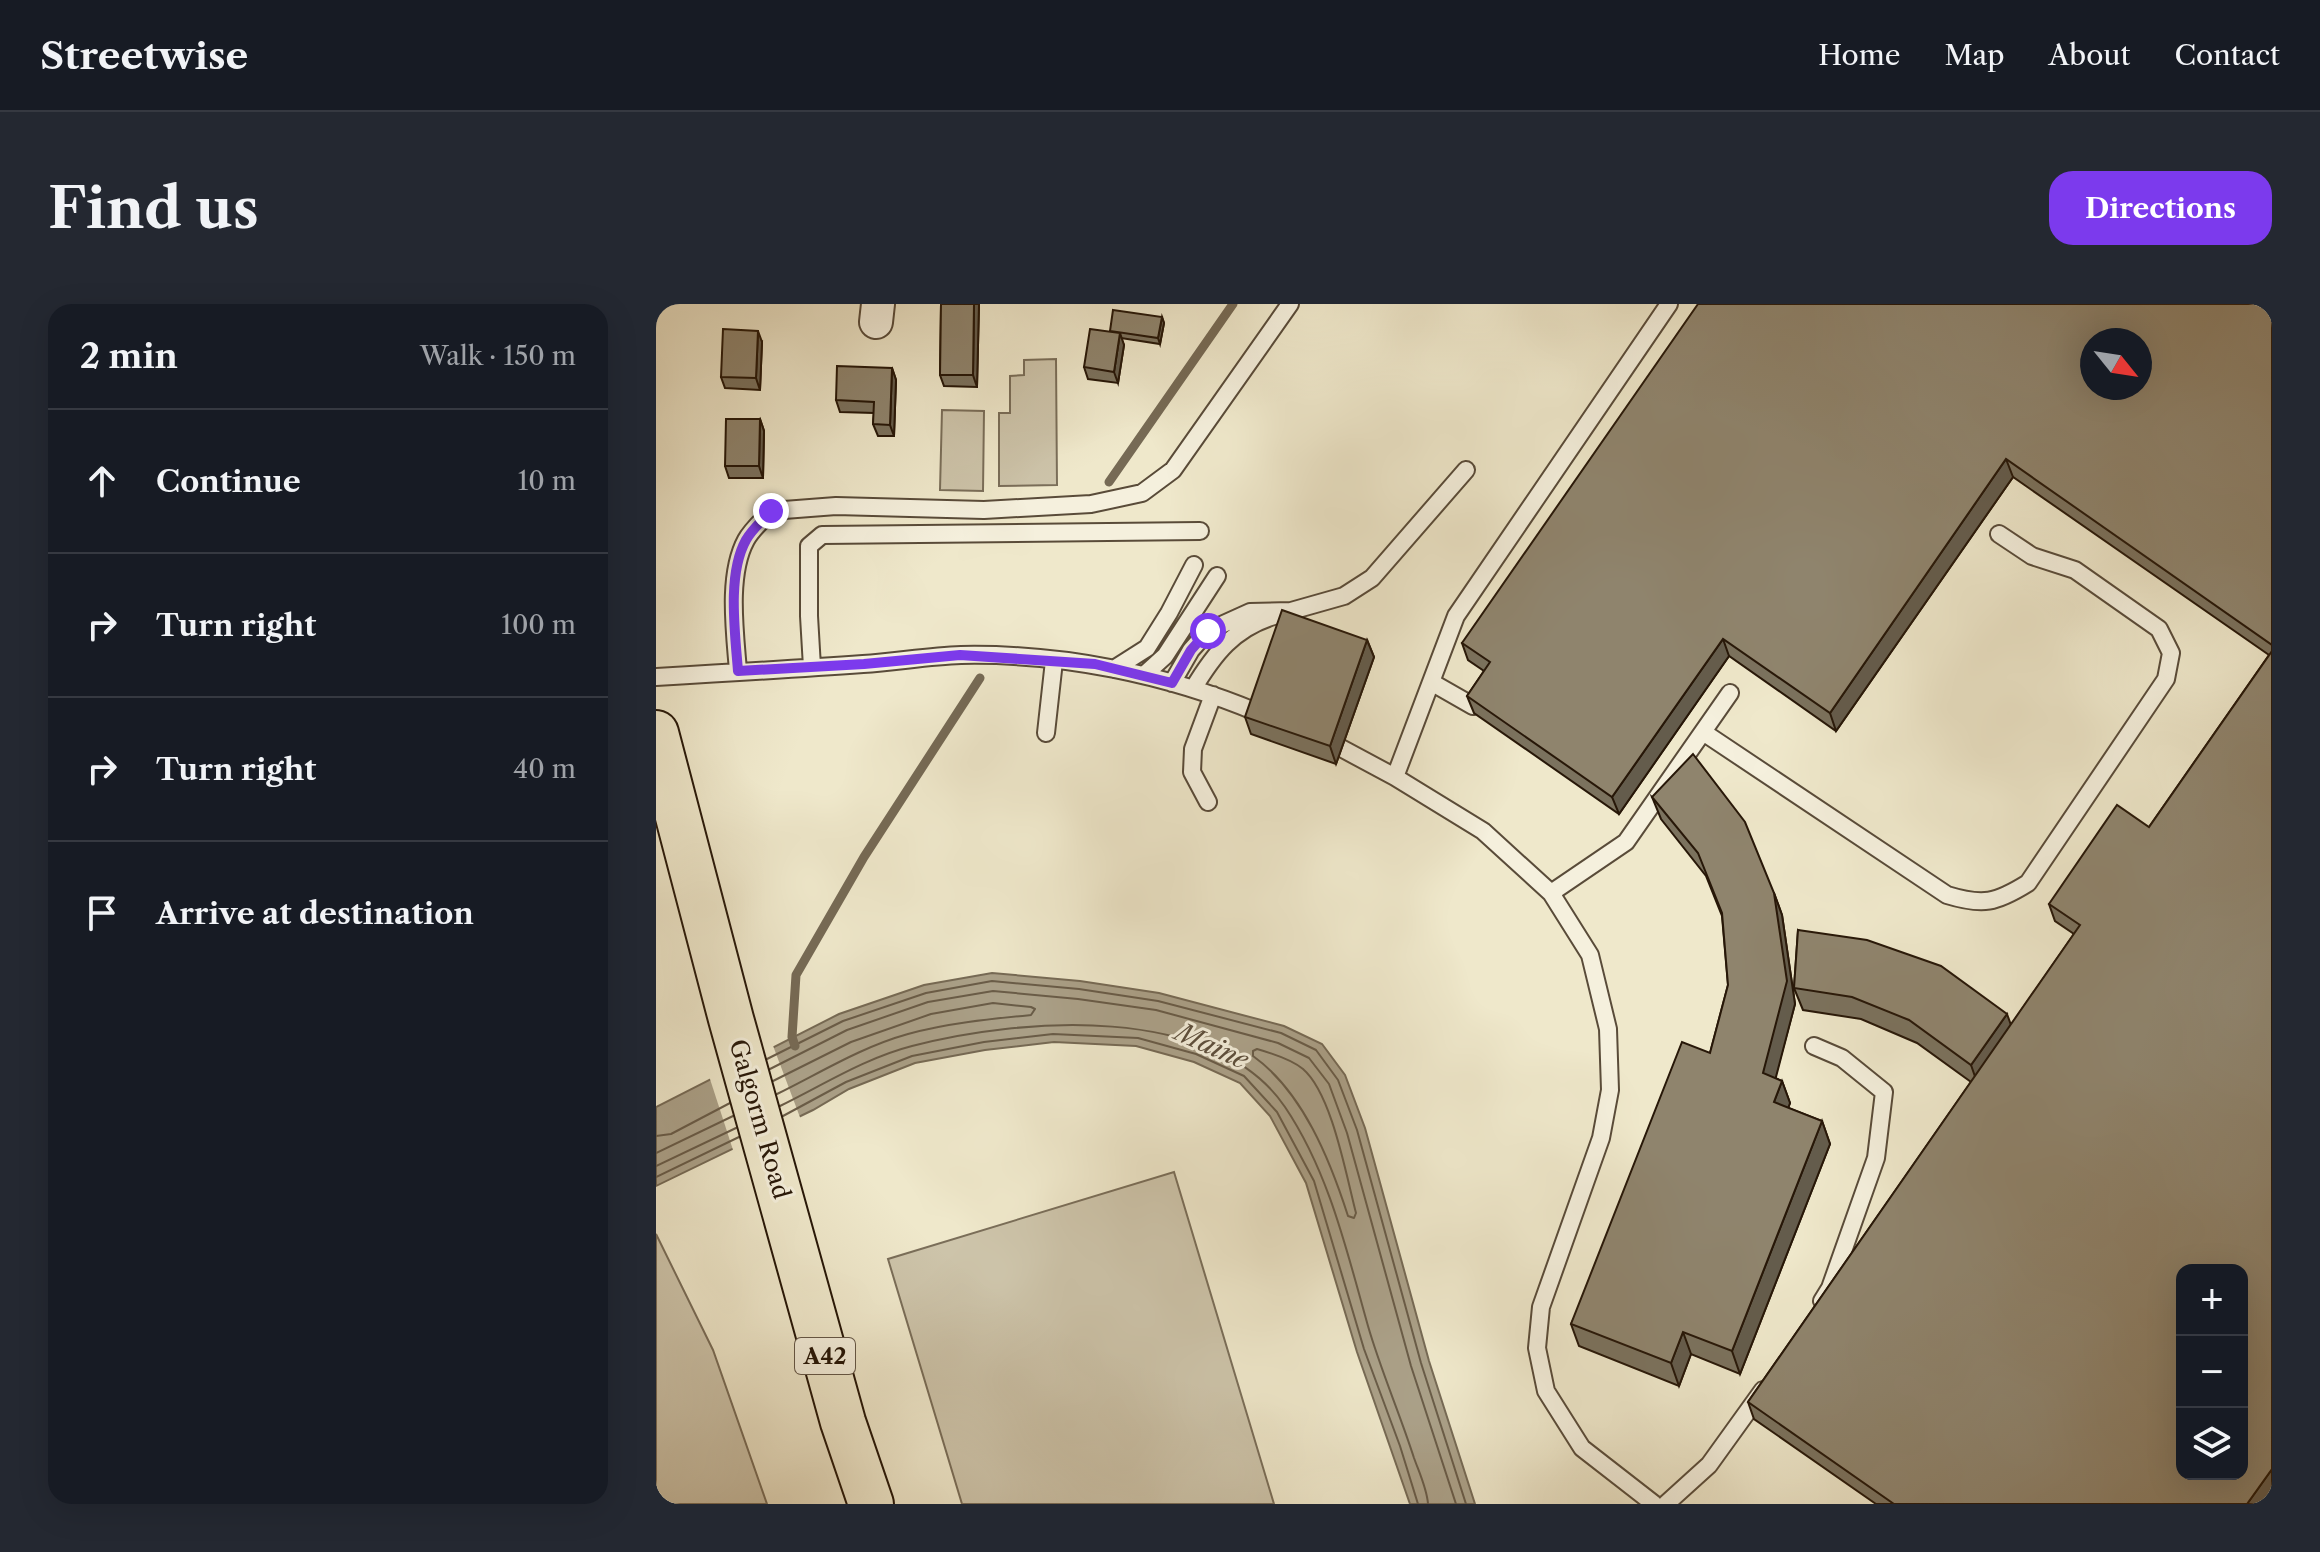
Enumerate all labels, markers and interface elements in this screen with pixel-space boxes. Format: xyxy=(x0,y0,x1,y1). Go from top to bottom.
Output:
text: Streetwise xyxy=(40,32,248,79)
text: Home xyxy=(1818,38,1900,72)
text: Map xyxy=(1944,38,2004,72)
text: About xyxy=(2048,38,2130,72)
text: Contact xyxy=(2174,38,2280,72)
button: Directions xyxy=(2049,171,2272,245)
text: Find us xyxy=(48,174,259,243)
north arrow xyxy=(2080,328,2152,400)
text: 2 min xyxy=(80,335,178,377)
text: Walk · 150 m xyxy=(420,340,576,372)
icon: ahead xyxy=(80,459,124,503)
text: Continue xyxy=(156,463,301,500)
text: 10 m xyxy=(517,465,576,497)
route end xyxy=(753,493,789,529)
icon: right xyxy=(80,603,124,647)
text: Turn right xyxy=(156,607,316,644)
text: 100 m xyxy=(501,609,576,641)
route start xyxy=(1190,613,1226,649)
icon: right xyxy=(80,747,124,791)
text: Turn right xyxy=(156,751,316,788)
text: 40 m xyxy=(513,753,576,785)
icon: arrive xyxy=(80,891,124,935)
text: Arrive at destination xyxy=(156,895,474,932)
water label: Maine xyxy=(1168,1015,1255,1077)
street label: Galgorm Road xyxy=(723,1036,797,1202)
map controls xyxy=(2176,1264,2248,1480)
button: + xyxy=(2176,1264,2248,1336)
button: − xyxy=(2176,1336,2248,1408)
road number: A42 xyxy=(795,1338,855,1374)
button: layers xyxy=(2176,1408,2248,1480)

